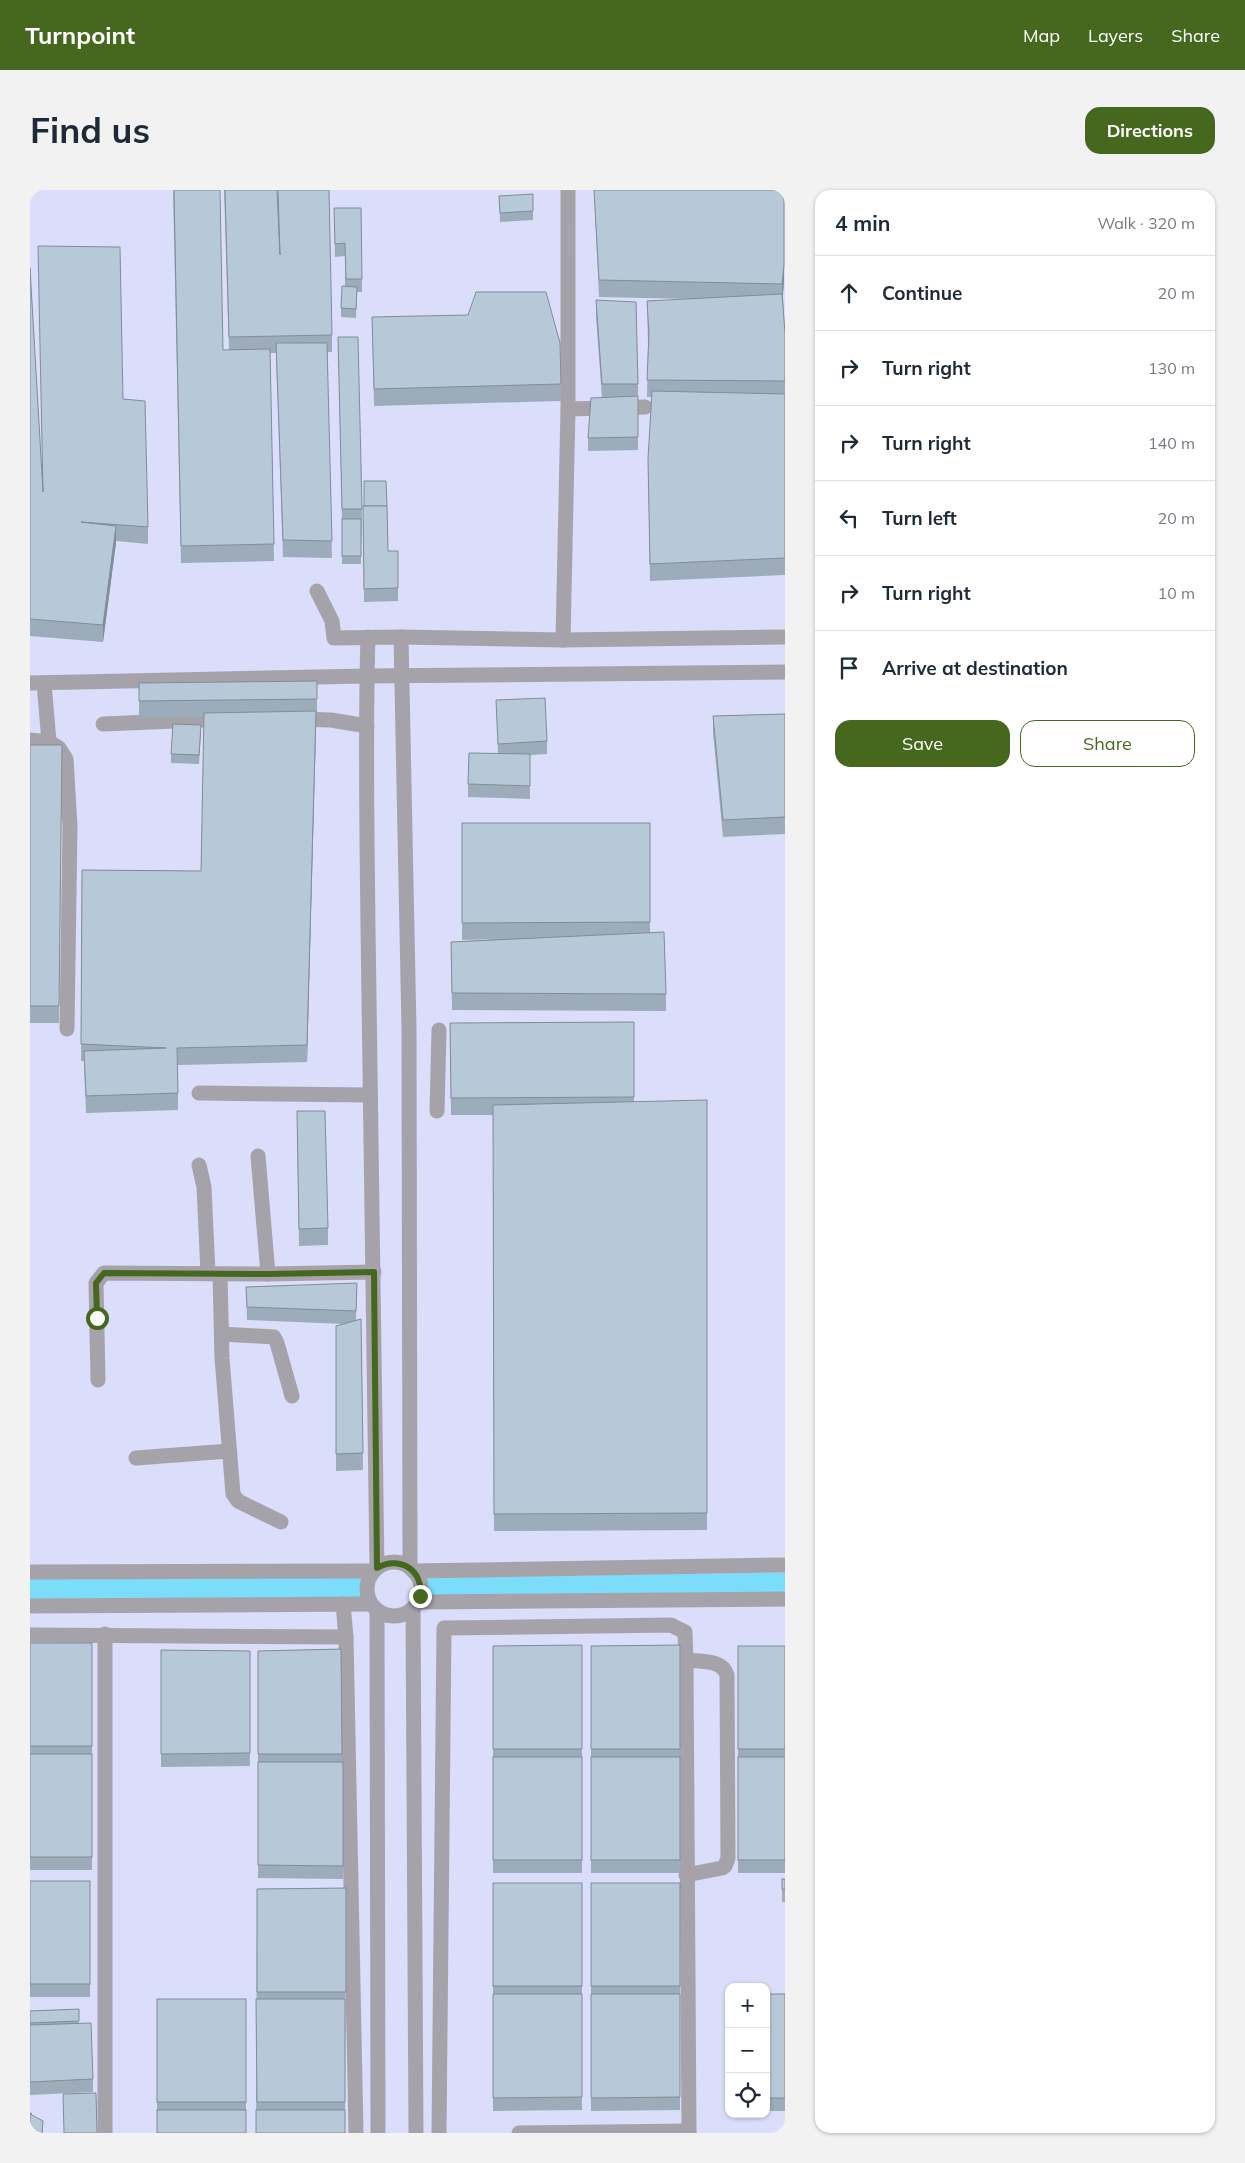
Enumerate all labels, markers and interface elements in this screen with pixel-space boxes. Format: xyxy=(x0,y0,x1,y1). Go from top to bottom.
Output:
text: Turnpoint xyxy=(25,20,135,50)
text: Map xyxy=(1023,24,1060,47)
text: Layers xyxy=(1088,24,1143,47)
text: Share xyxy=(1171,24,1220,47)
button: Directions xyxy=(1085,107,1215,154)
text: Find us xyxy=(30,108,150,152)
text: 4 min xyxy=(835,210,890,236)
text: Walk · 320 m xyxy=(1097,213,1195,233)
icon: ahead xyxy=(835,279,863,307)
text: Continue xyxy=(882,281,962,305)
text: 20 m xyxy=(1158,283,1195,303)
icon: right xyxy=(835,354,863,382)
text: Turn right xyxy=(882,356,971,380)
text: 130 m xyxy=(1148,358,1195,378)
icon: right xyxy=(835,429,863,457)
text: Turn right xyxy=(882,431,971,455)
text: 140 m xyxy=(1148,433,1195,453)
icon: left xyxy=(835,504,863,532)
text: Turn left xyxy=(882,506,957,530)
text: 20 m xyxy=(1158,508,1195,528)
icon: right xyxy=(835,579,863,607)
text: Turn right xyxy=(882,581,971,605)
text: 10 m xyxy=(1158,583,1195,603)
icon: arrive xyxy=(835,654,863,682)
text: Arrive at destination xyxy=(882,656,1068,680)
button: Save xyxy=(835,720,1010,767)
button: Share xyxy=(1020,720,1195,767)
route start xyxy=(86,1307,109,1330)
route end xyxy=(409,1585,432,1608)
map controls xyxy=(725,1983,770,2118)
button: + xyxy=(725,1983,770,2028)
button: − xyxy=(725,2028,770,2073)
button: locate xyxy=(725,2073,770,2118)

